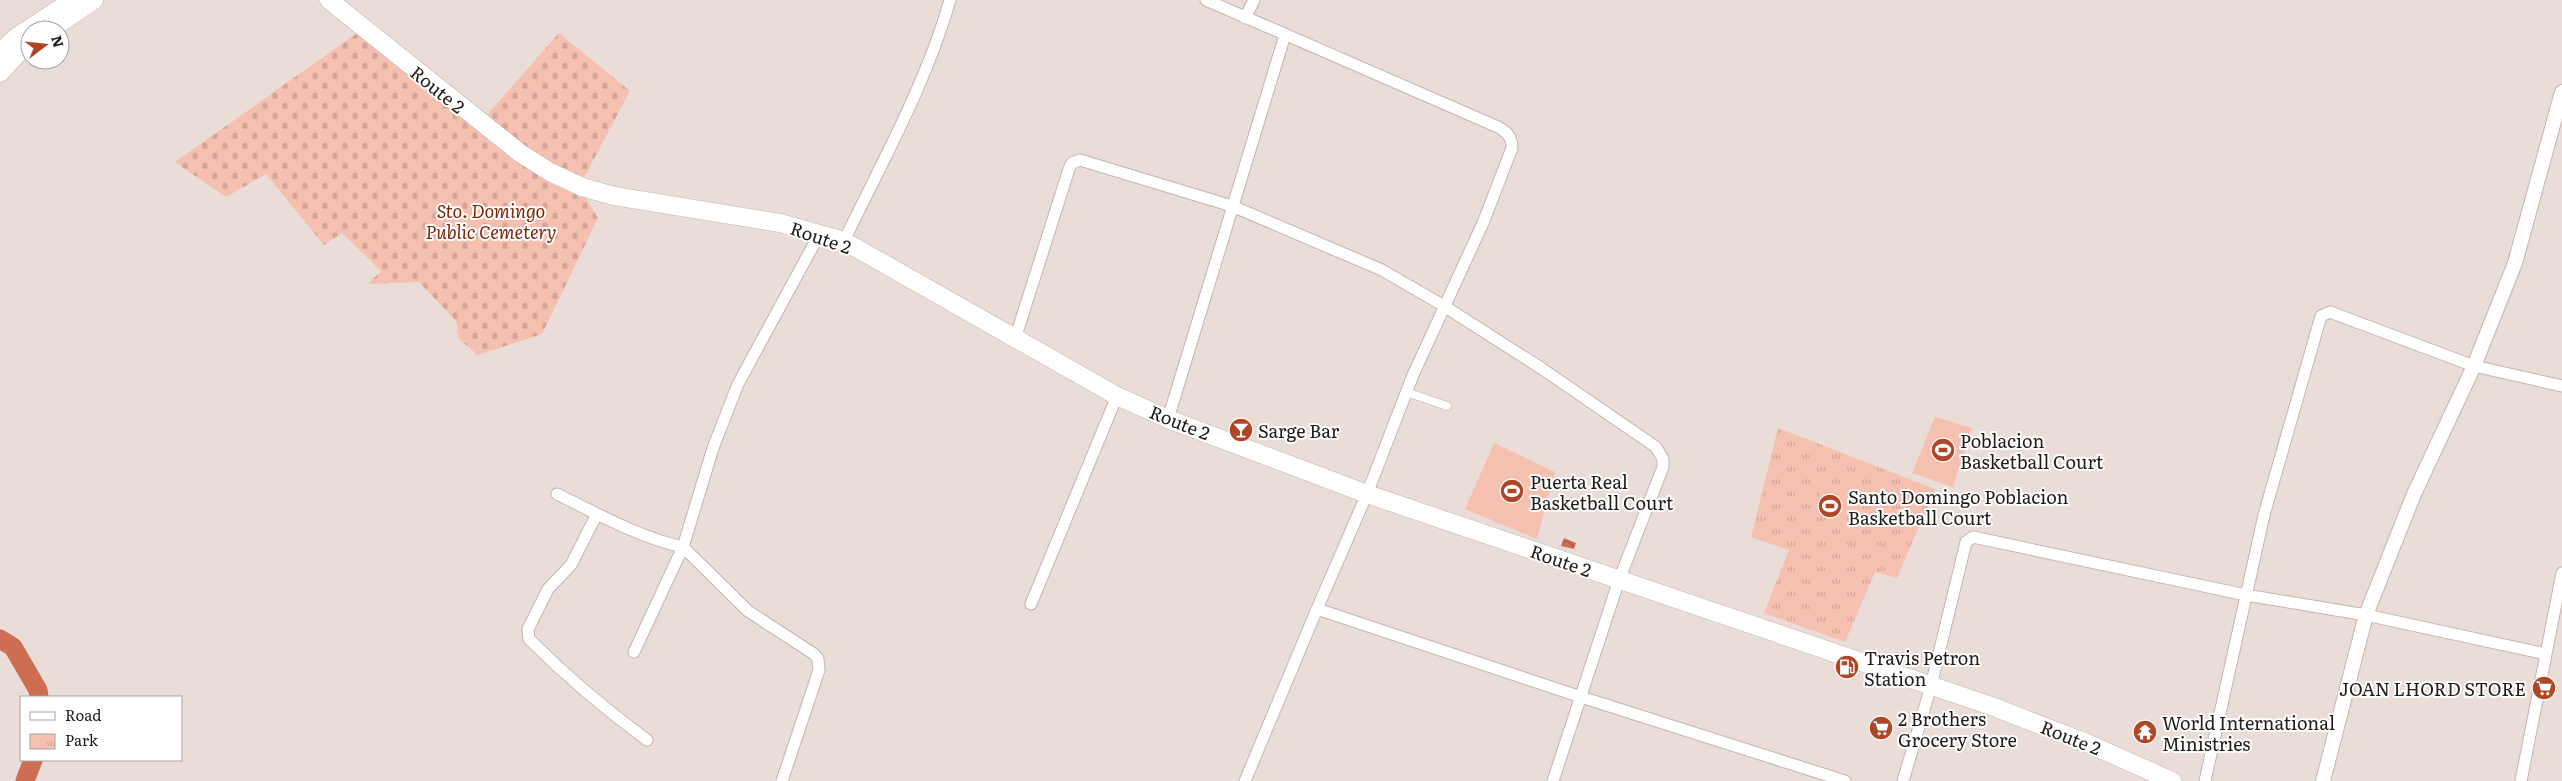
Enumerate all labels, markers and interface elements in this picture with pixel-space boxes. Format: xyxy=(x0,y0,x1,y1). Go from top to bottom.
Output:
north arrow xyxy=(20,20,70,70)
text: N xyxy=(47,33,70,50)
street label: Route 2 xyxy=(405,59,471,119)
park label: Sto. Domingo Public Cemetery xyxy=(425,197,557,245)
street label: Route 2 xyxy=(787,214,855,260)
street label: Route 2 xyxy=(1146,398,1214,446)
bar icon: Sarge Bar xyxy=(1228,417,1254,443)
place label: Sarge Bar xyxy=(1258,417,1340,444)
place label: Poblacion Basketball Court xyxy=(1960,427,2104,475)
sports icon: Poblacion Basketball Court xyxy=(1930,437,1956,463)
place label: Puerta Real Basketball Court xyxy=(1530,468,1674,516)
sports icon: Puerta Real Basketball Court xyxy=(1499,478,1525,504)
place label: Santo Domingo Poblacion Basketball Court xyxy=(1848,483,2069,531)
sports icon: Santo Domingo Poblacion Basketball Court xyxy=(1817,493,1843,519)
street label: Route 2 xyxy=(1527,537,1595,583)
place label: Travis Petron Station xyxy=(1864,644,1980,692)
fuel station icon: Travis Petron Station xyxy=(1834,654,1860,680)
place label: JOAN LHORD STORE xyxy=(2339,675,2526,702)
supermarket icon: JOAN LHORD STORE xyxy=(2531,675,2557,701)
legend xyxy=(20,696,182,761)
text: Road xyxy=(65,703,101,726)
place label: 2 Brothers Grocery Store xyxy=(1898,705,2017,753)
place label: World International Ministries xyxy=(2162,709,2335,757)
street label: Route 2 xyxy=(2037,713,2105,761)
supermarket icon: 2 Brothers Grocery Store xyxy=(1868,715,1894,741)
temple icon: World International Ministries xyxy=(2132,719,2158,745)
text: Park xyxy=(65,728,99,751)

